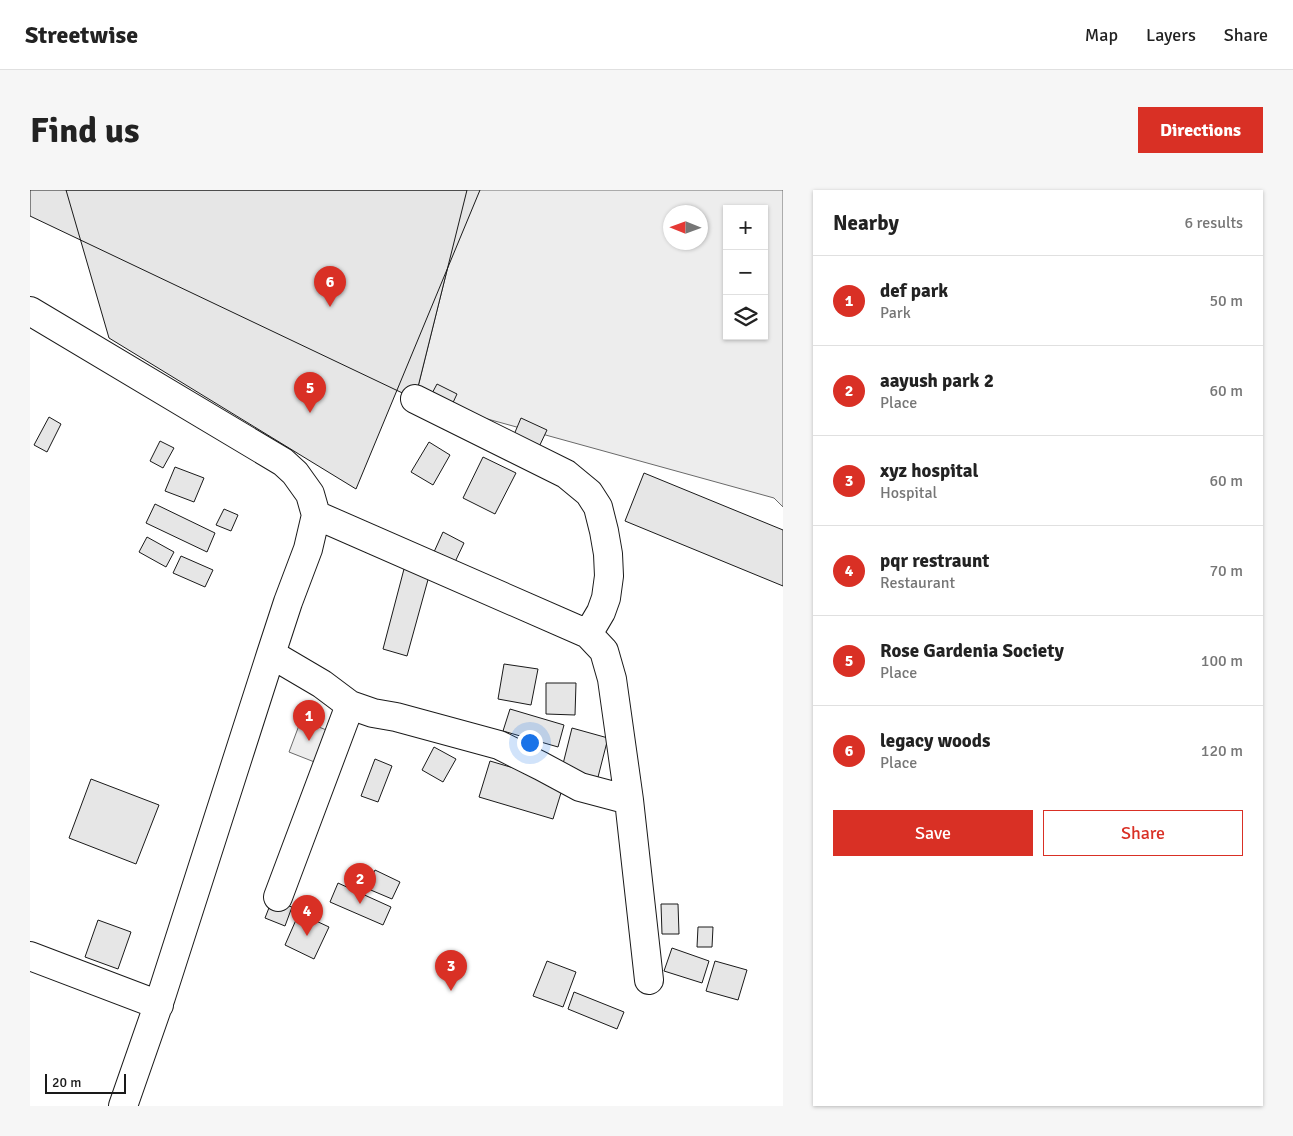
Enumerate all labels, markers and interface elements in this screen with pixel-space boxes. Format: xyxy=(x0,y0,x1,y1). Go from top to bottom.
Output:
text: Streetwise xyxy=(25,20,138,50)
text: Map xyxy=(1085,24,1118,46)
text: Layers xyxy=(1146,24,1196,46)
text: Share xyxy=(1224,24,1268,46)
button: Directions xyxy=(1138,107,1263,153)
text: Find us xyxy=(30,109,140,152)
north arrow xyxy=(663,205,708,250)
map controls xyxy=(723,205,768,340)
button: + xyxy=(723,205,768,250)
text: Nearby xyxy=(833,210,899,236)
text: 6 results xyxy=(1184,213,1243,233)
button: − xyxy=(723,250,768,295)
pin: 6 xyxy=(314,266,346,307)
text: def park xyxy=(880,279,948,303)
text: 1 xyxy=(845,291,853,311)
text: 50 m xyxy=(1209,291,1243,311)
button: layers xyxy=(723,295,768,340)
text: Park xyxy=(880,303,911,323)
text: aayush park 2 xyxy=(880,369,994,393)
pin: 5 xyxy=(294,372,326,413)
text: 2 xyxy=(845,381,853,401)
text: 60 m xyxy=(1209,381,1243,401)
text: Place xyxy=(880,393,917,413)
text: xyz hospital xyxy=(880,459,979,483)
text: 3 xyxy=(845,471,853,491)
text: 60 m xyxy=(1209,471,1243,491)
text: Hospital xyxy=(880,483,937,503)
text: pqr restraunt xyxy=(880,549,989,573)
text: 4 xyxy=(845,561,853,581)
text: 70 m xyxy=(1209,561,1243,581)
text: Restaurant xyxy=(880,573,955,593)
text: Rose Gardenia Society xyxy=(880,639,1064,663)
text: 5 xyxy=(845,651,853,671)
text: 100 m xyxy=(1201,651,1243,671)
text: Place xyxy=(880,663,917,683)
pin: 1 xyxy=(293,700,325,741)
text: legacy woods xyxy=(880,729,990,753)
your location xyxy=(517,730,543,756)
text: 6 xyxy=(845,741,853,761)
text: 120 m xyxy=(1201,741,1243,761)
text: Place xyxy=(880,753,917,773)
button: Save xyxy=(833,810,1033,856)
button: Share xyxy=(1043,810,1243,856)
pin: 2 xyxy=(344,863,376,904)
pin: 4 xyxy=(291,895,323,936)
pin: 3 xyxy=(435,950,467,991)
scale bar xyxy=(45,1071,126,1094)
text: 20 m xyxy=(52,1074,81,1091)

